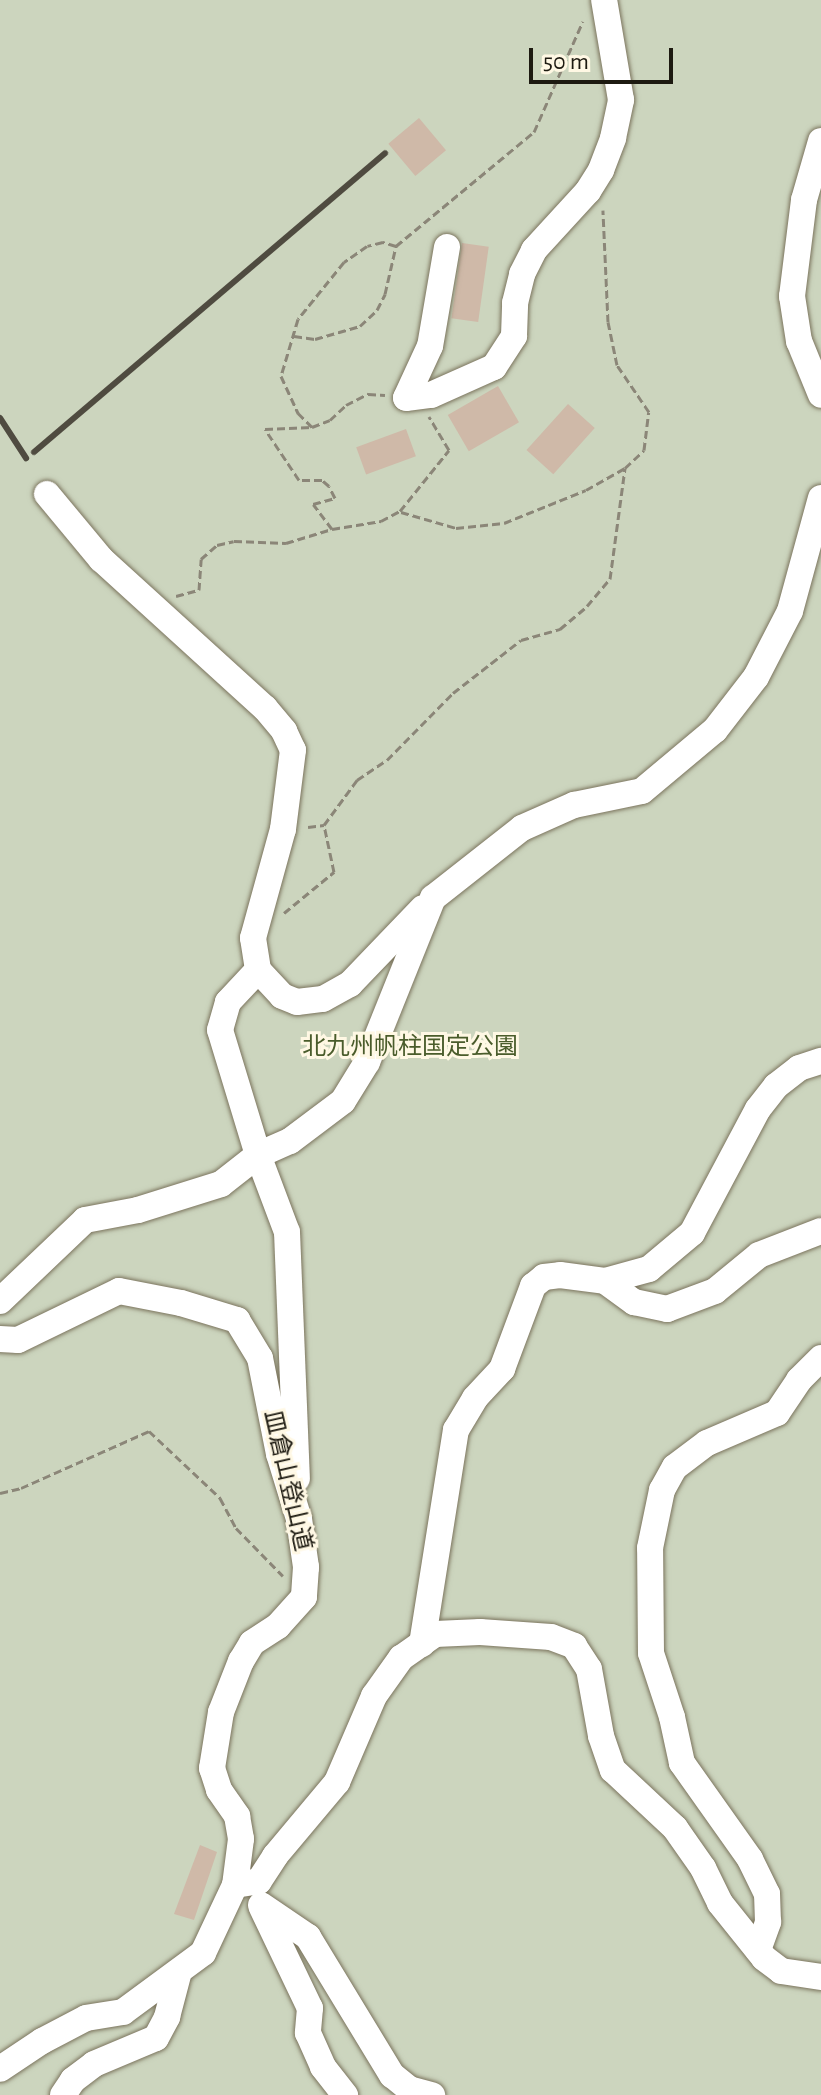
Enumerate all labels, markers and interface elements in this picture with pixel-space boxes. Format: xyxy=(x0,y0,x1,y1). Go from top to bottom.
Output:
scale bar xyxy=(533,32,677,82)
text: 50 m xyxy=(543,50,589,74)
park label: 北九州帆柱国定公園 xyxy=(302,1034,518,1062)
street label: 皿倉山登山道 xyxy=(257,1408,317,1554)

